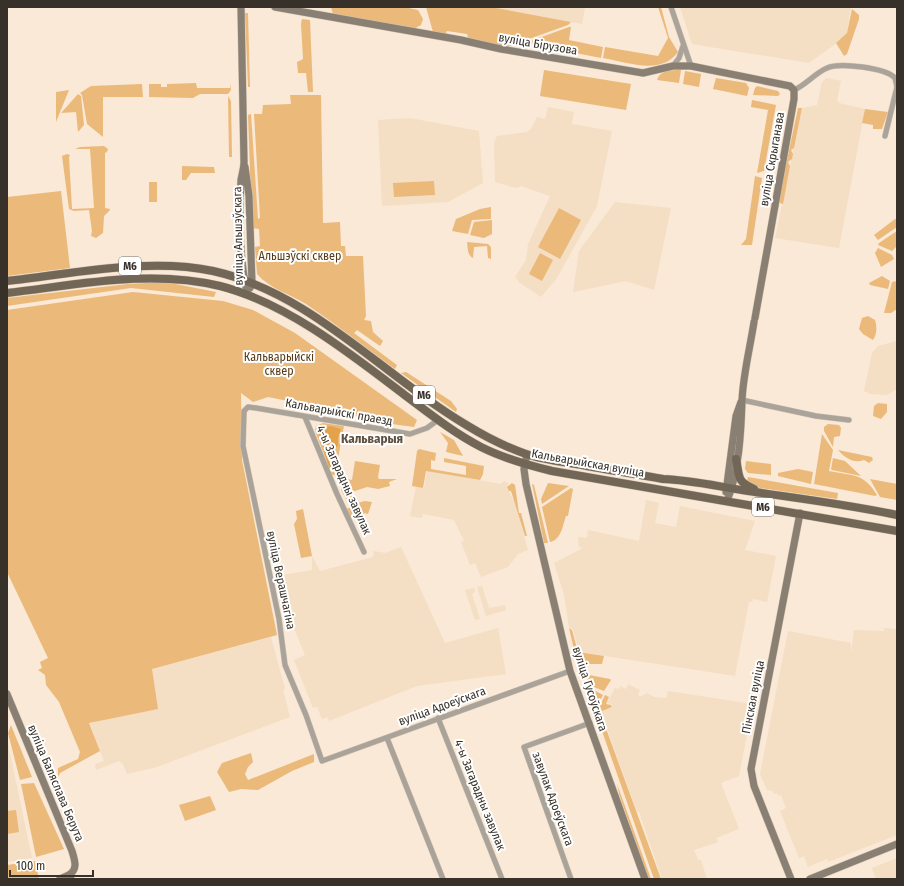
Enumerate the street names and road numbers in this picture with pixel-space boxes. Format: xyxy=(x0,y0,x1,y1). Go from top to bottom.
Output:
street label: вуліца Бірузова xyxy=(498,30,579,58)
street label: вуліца Скрыганава xyxy=(757,111,787,207)
street label: вуліца Альшэўскага xyxy=(230,186,246,286)
road number: М6 xyxy=(119,257,141,275)
road number: М6 xyxy=(413,386,435,404)
street label: Кальварыйскі праезд xyxy=(284,396,394,428)
street label: 4-ы Загарадны завулак xyxy=(314,423,375,537)
street label: Кальварыйская вуліца xyxy=(531,446,646,480)
road number: М6 xyxy=(752,498,774,516)
street label: вуліца Верашчагіна xyxy=(264,529,298,631)
street label: вуліца Гусоўскага xyxy=(570,645,610,733)
street label: Пінская вуліца xyxy=(739,659,767,735)
street label: вуліца Адоеўскага xyxy=(397,684,488,728)
street label: вуліца Баляслава Берута xyxy=(25,722,87,844)
street label: 4-ы Загарадны завулак xyxy=(451,738,509,853)
street label: завулак Адоеўскага xyxy=(529,750,577,848)

